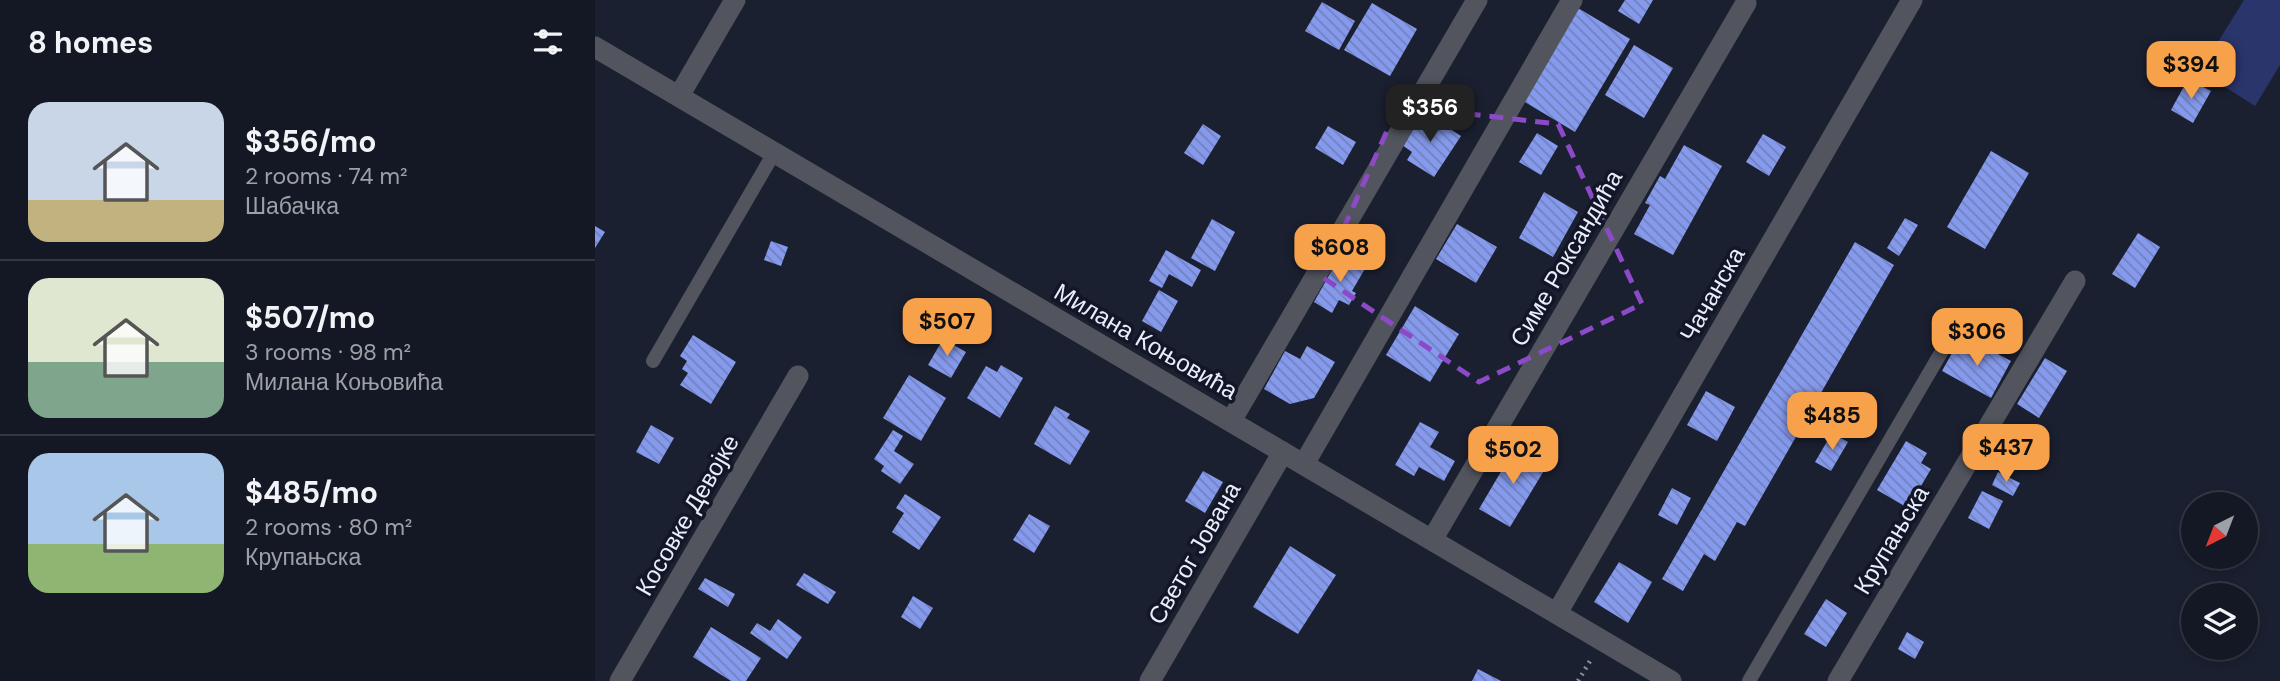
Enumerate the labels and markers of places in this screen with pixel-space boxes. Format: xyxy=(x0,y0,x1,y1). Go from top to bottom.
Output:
pin: $394 xyxy=(2150,42,2232,101)
pin: $356 xyxy=(1389,85,1471,144)
pin: $608 xyxy=(1299,224,1381,284)
pin: $507 xyxy=(906,298,988,358)
pin: $306 xyxy=(1936,308,2018,368)
pin: $485 xyxy=(1791,392,1873,452)
pin: $437 xyxy=(1965,424,2047,484)
pin: $502 xyxy=(1472,426,1554,486)

